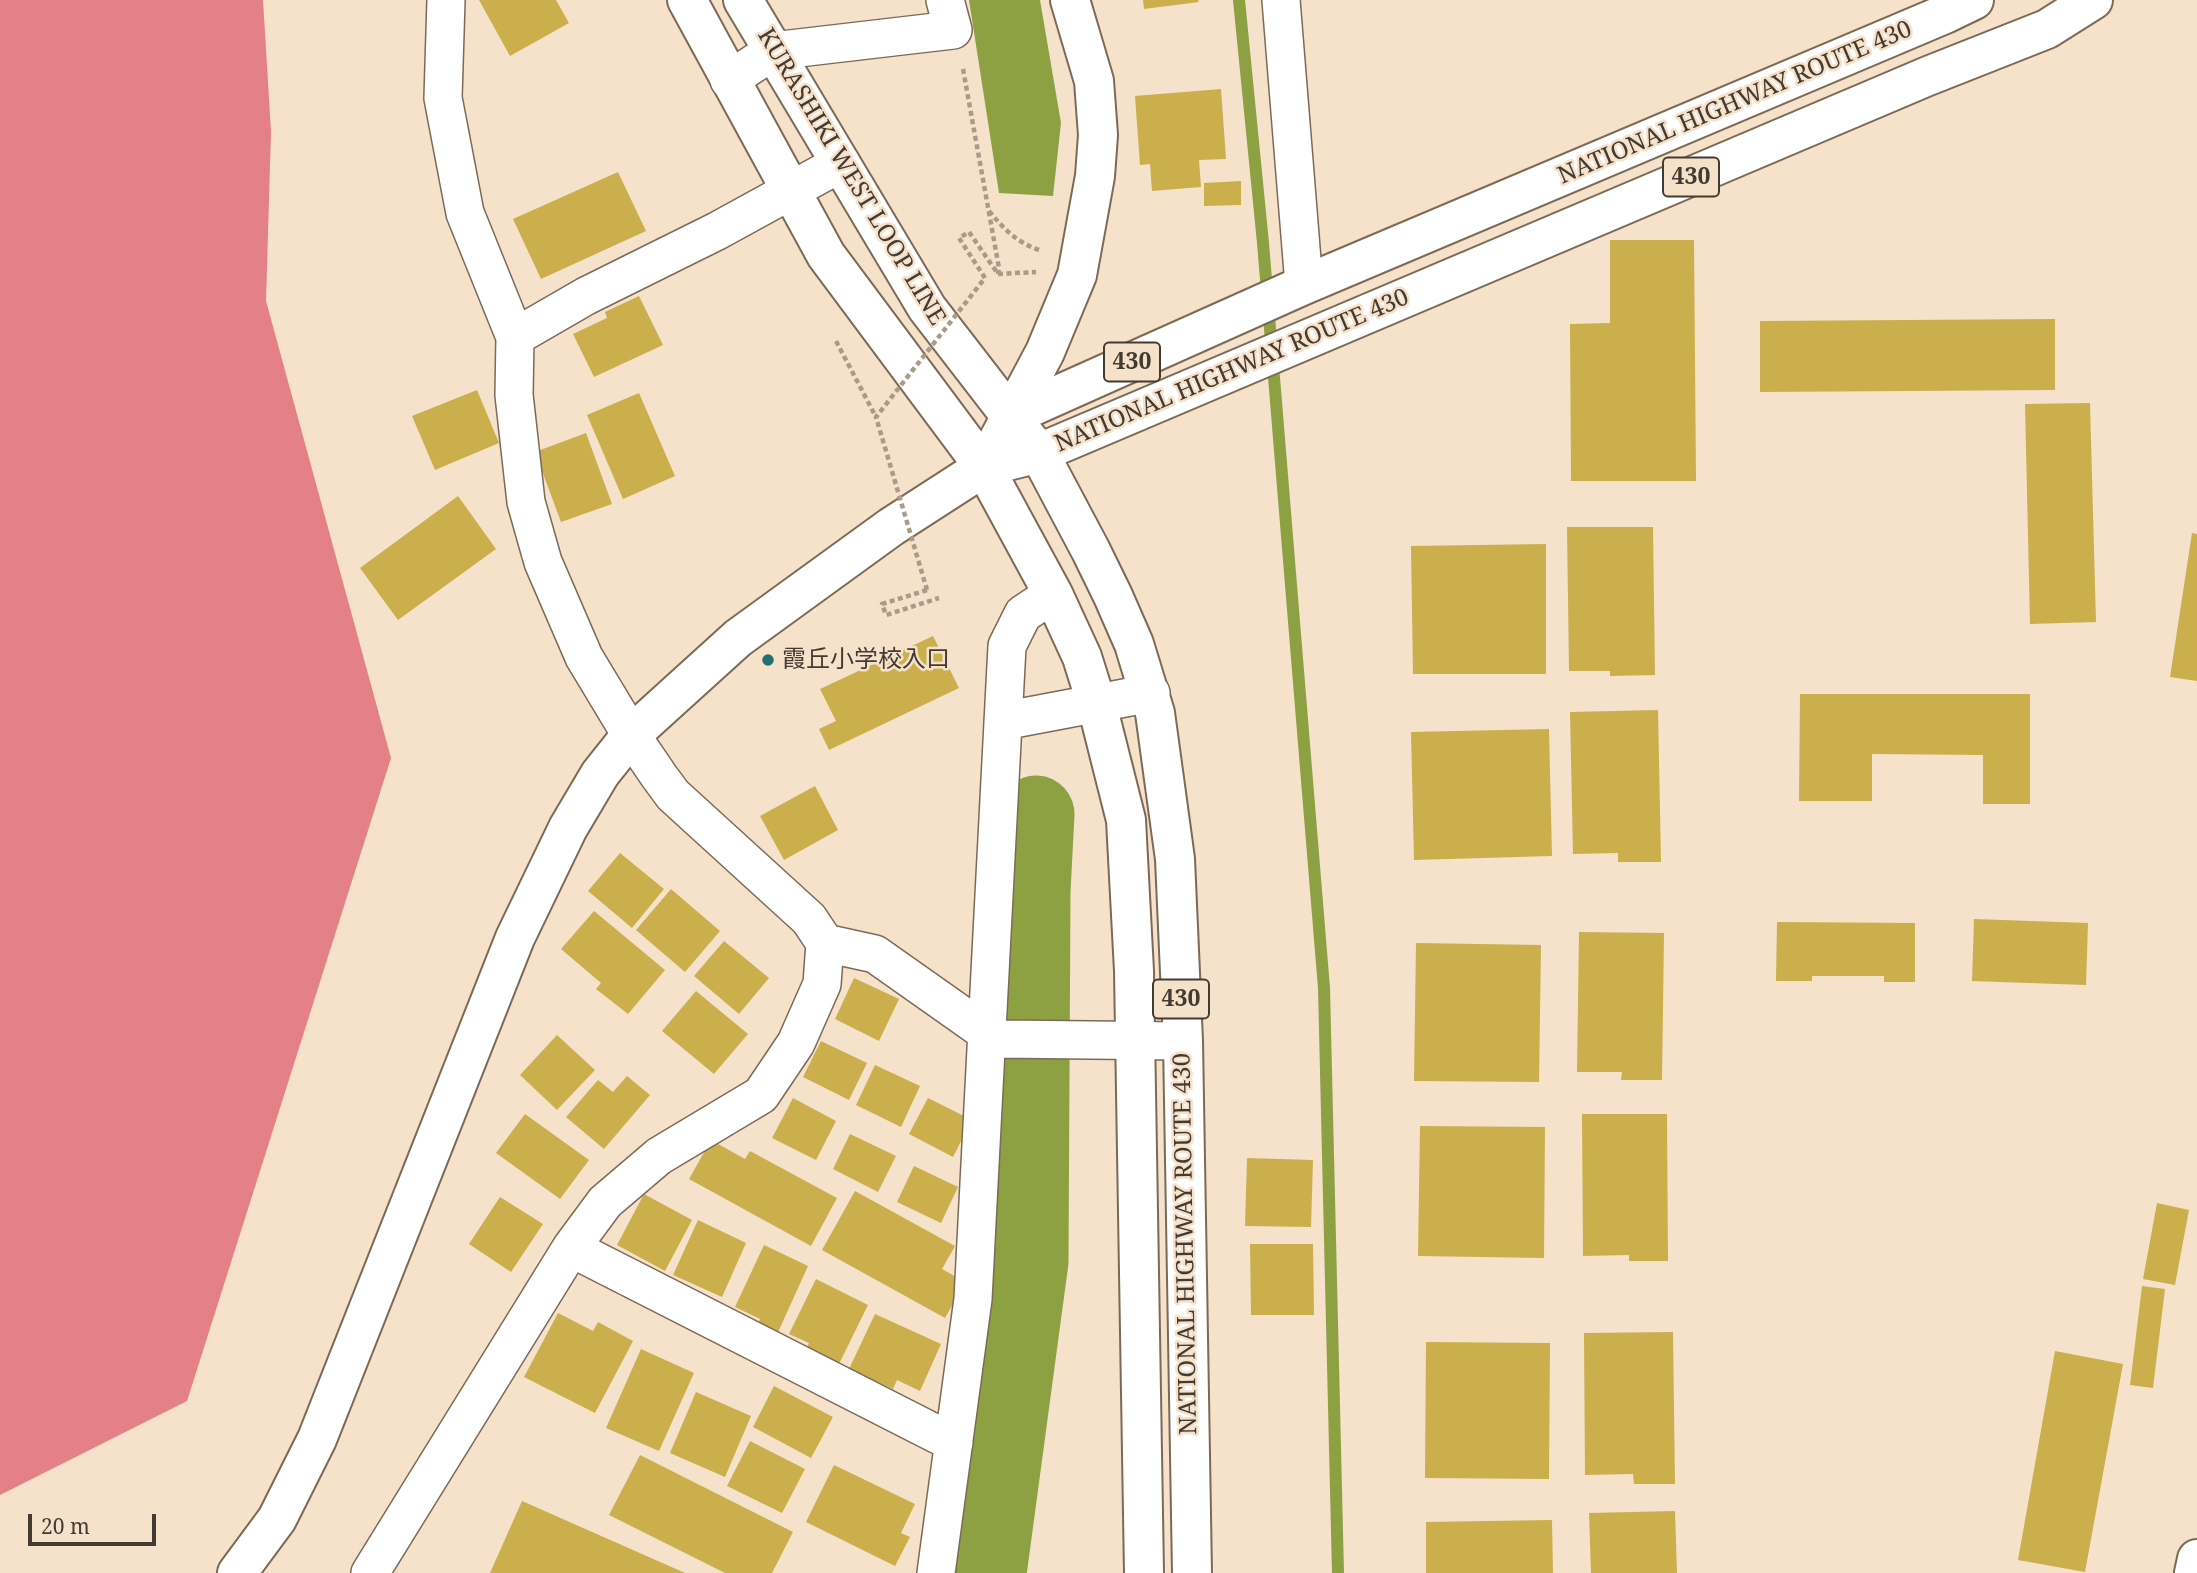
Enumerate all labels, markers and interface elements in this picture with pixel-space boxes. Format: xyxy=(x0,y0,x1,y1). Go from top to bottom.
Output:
street label: NATIONAL HIGHWAY ROUTE 430 xyxy=(1554,15,1916,191)
street label: KURASHIKI WEST LOOP LINE xyxy=(751,23,951,331)
road number: 430 xyxy=(1663,158,1719,196)
street label: NATIONAL HIGHWAY ROUTE 430 xyxy=(1051,283,1413,459)
road number: 430 xyxy=(1104,342,1160,382)
place label: 霞丘小学校入口 xyxy=(782,646,950,674)
marker: 霞丘小学校入口 xyxy=(760,652,776,668)
road number: 430 xyxy=(1153,980,1209,1018)
street label: NATIONAL HIGHWAY ROUTE 430 xyxy=(1168,1053,1204,1435)
scale bar xyxy=(32,1500,159,1544)
text: 20 m xyxy=(41,1512,90,1540)

